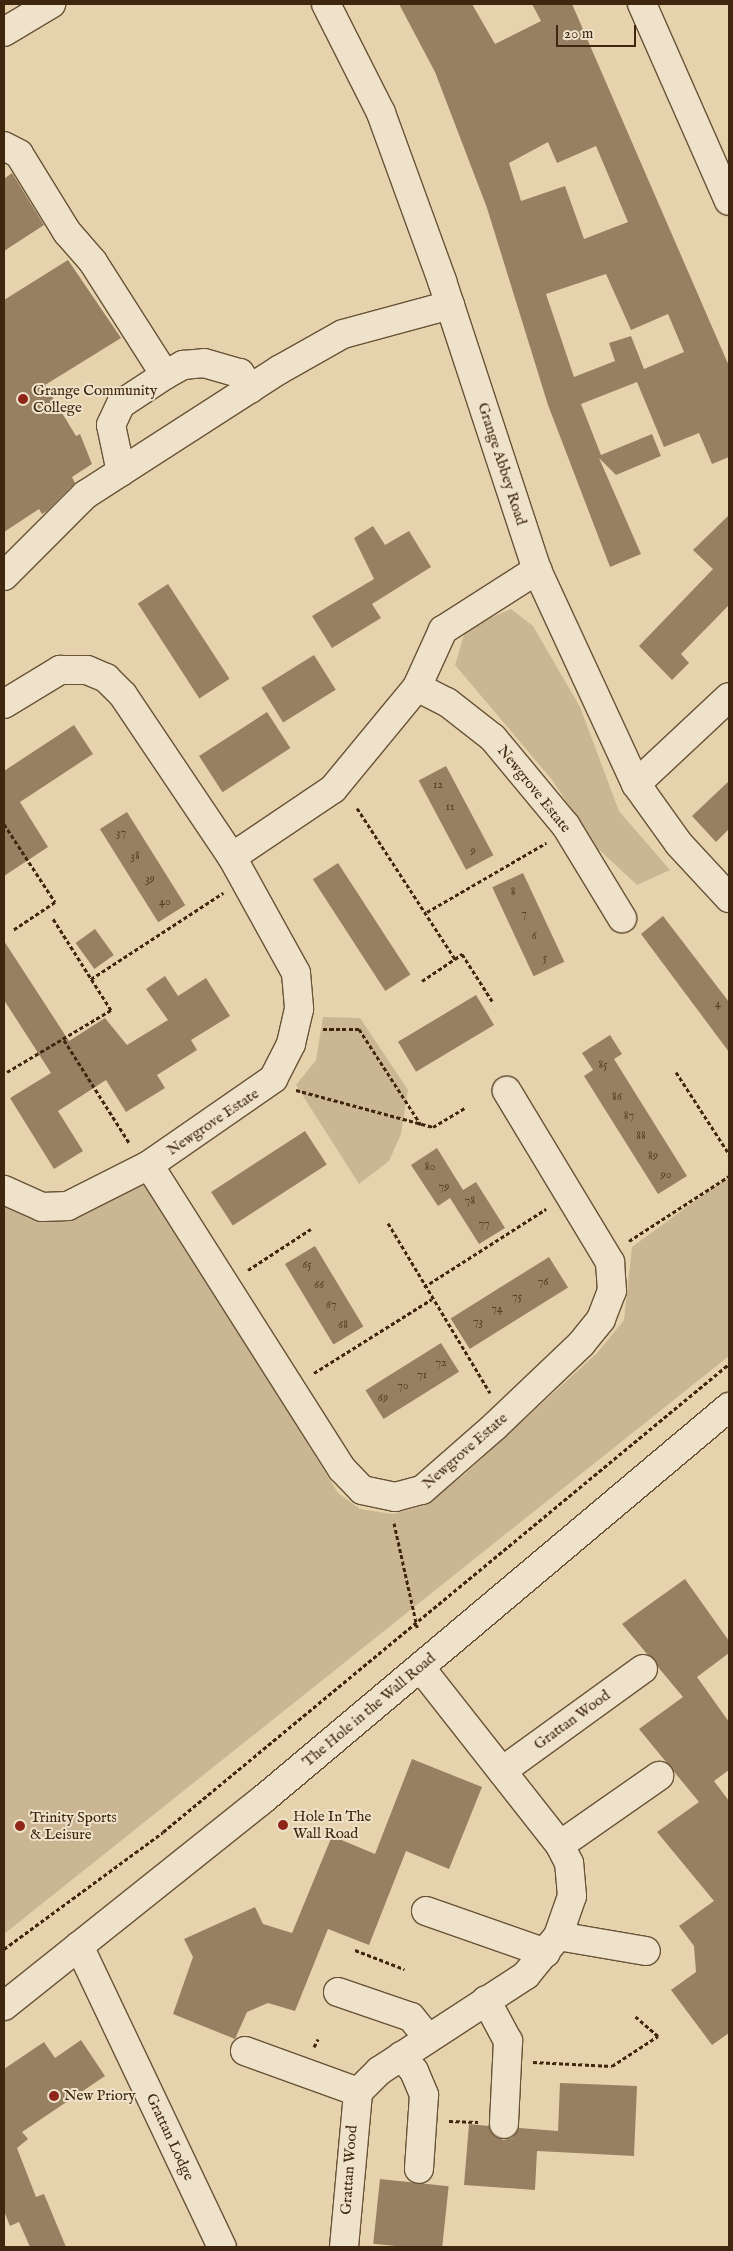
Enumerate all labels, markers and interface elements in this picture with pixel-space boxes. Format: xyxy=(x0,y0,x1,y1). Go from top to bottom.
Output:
scale bar xyxy=(558,15,638,47)
text: 20 m xyxy=(564,24,593,43)
place label: Grange Community College xyxy=(33,381,157,416)
marker: Grange Community College xyxy=(17,393,29,405)
street label: Grange Abbey Road xyxy=(474,400,530,528)
street label: Newgrove Estate xyxy=(493,742,575,836)
house number: 12 xyxy=(433,778,443,792)
house number: 11 xyxy=(446,800,454,814)
house number: 37 xyxy=(116,826,126,840)
house number: 9 xyxy=(470,844,476,858)
house number: 38 xyxy=(130,849,140,863)
house number: 39 xyxy=(145,872,155,886)
house number: 8 xyxy=(511,885,515,899)
house number: 40 xyxy=(159,895,171,909)
house number: 7 xyxy=(521,907,527,921)
house number: 6 xyxy=(531,929,537,943)
house number: 5 xyxy=(543,951,547,965)
house number: 4 xyxy=(715,997,721,1011)
house number: 85 xyxy=(598,1058,608,1072)
street label: Newgrove Estate xyxy=(164,1085,262,1159)
house number: 86 xyxy=(612,1090,622,1104)
house number: 87 xyxy=(624,1109,634,1123)
house number: 88 xyxy=(636,1129,646,1143)
house number: 89 xyxy=(648,1149,658,1163)
house number: 80 xyxy=(425,1160,435,1174)
house number: 90 xyxy=(660,1168,672,1182)
house number: 79 xyxy=(439,1180,449,1194)
house number: 78 xyxy=(465,1194,475,1208)
house number: 77 xyxy=(478,1217,490,1231)
house number: 65 xyxy=(302,1258,312,1272)
house number: 76 xyxy=(538,1275,548,1289)
house number: 66 xyxy=(314,1278,324,1292)
house number: 75 xyxy=(512,1290,522,1304)
house number: 67 xyxy=(326,1298,336,1312)
house number: 74 xyxy=(491,1302,503,1316)
house number: 73 xyxy=(473,1315,483,1329)
house number: 68 xyxy=(338,1318,348,1332)
house number: 72 xyxy=(435,1356,447,1370)
house number: 71 xyxy=(417,1368,427,1382)
house number: 70 xyxy=(397,1379,409,1393)
house number: 69 xyxy=(378,1391,388,1405)
street label: Newgrove Estate xyxy=(419,1409,511,1493)
street label: The Hole in the Wall Road xyxy=(299,1649,439,1771)
street label: Grattan Wood xyxy=(530,1686,614,1754)
place label: Hole In The Wall Road xyxy=(293,1807,371,1842)
place label: Trinity Sports & Leisure xyxy=(30,1808,117,1843)
marker: Hole In The Wall Road xyxy=(277,1819,289,1831)
marker: Trinity Sports & Leisure xyxy=(14,1820,26,1832)
place label: New Priory xyxy=(64,2087,136,2105)
marker: New Priory xyxy=(48,2090,60,2102)
street label: Grattan Lodge xyxy=(142,2091,198,2183)
street label: Grattan Wood xyxy=(337,2125,361,2215)

